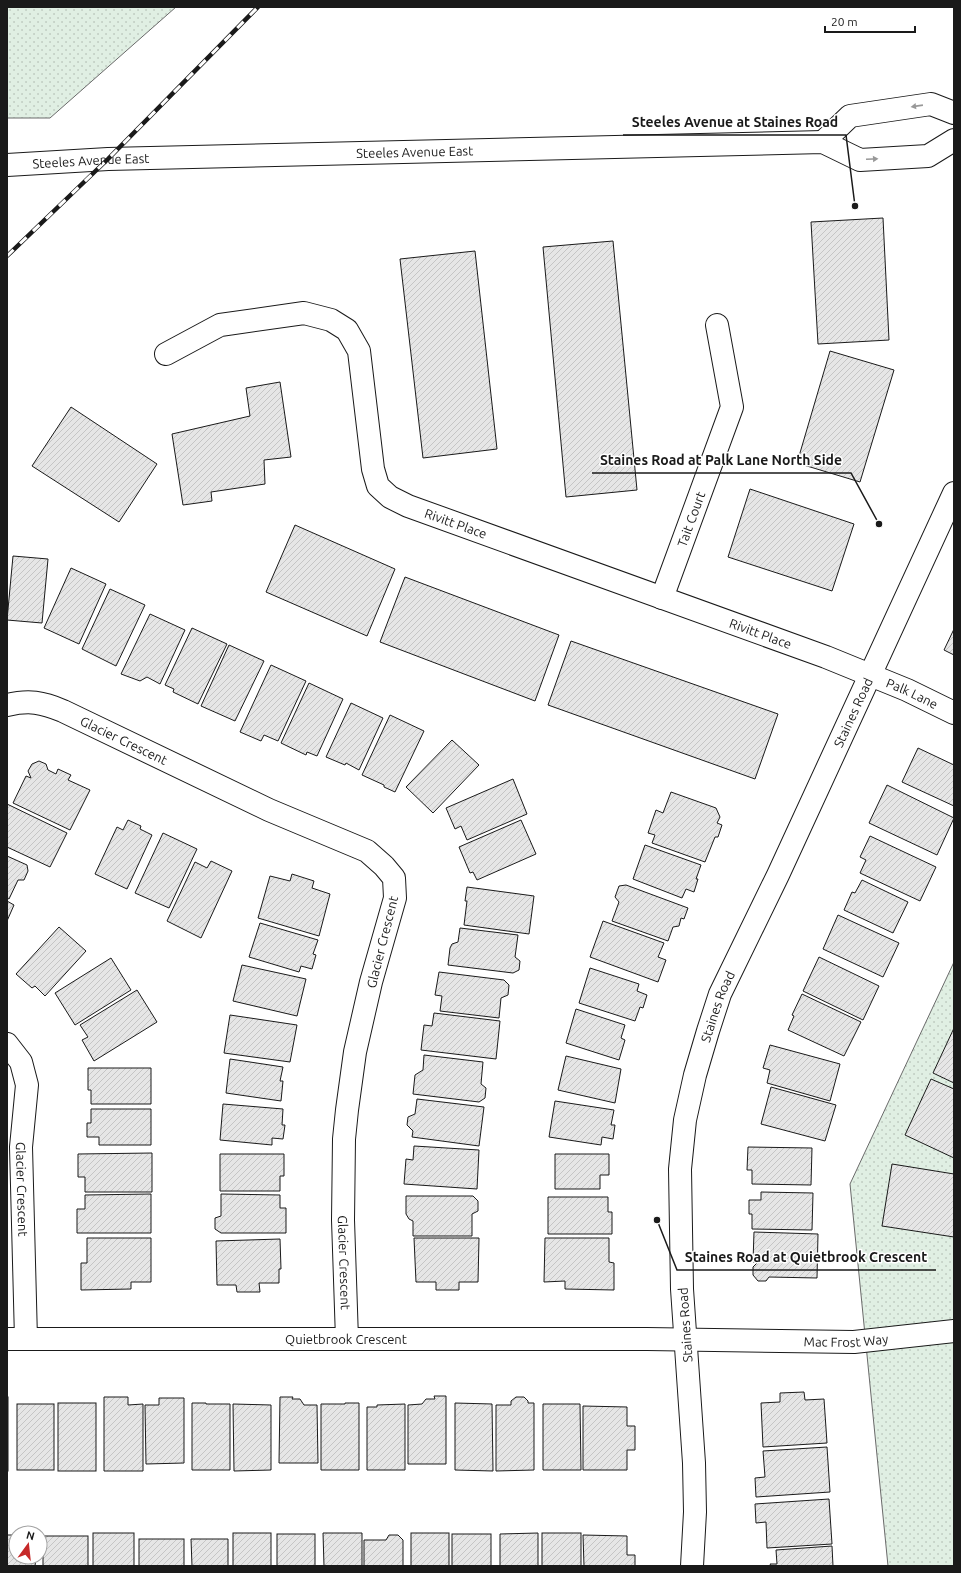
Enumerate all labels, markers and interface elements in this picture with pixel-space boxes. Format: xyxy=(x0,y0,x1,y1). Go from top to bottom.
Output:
scale bar xyxy=(825,8,915,34)
text: 20 m xyxy=(831,15,858,28)
one-way arrow xyxy=(911,103,923,109)
callout: Steeles Avenue at Staines Road xyxy=(623,109,846,135)
text: Steeles Avenue at Staines Road xyxy=(632,114,838,130)
street label: Steeles Avenue East xyxy=(356,143,473,160)
street label: Steeles Avenue East xyxy=(32,151,150,170)
one-way arrow xyxy=(866,156,879,162)
callout: Staines Road at Palk Lane North Side xyxy=(592,447,851,473)
text: Staines Road at Palk Lane North Side xyxy=(600,452,842,468)
street label: Tait Court xyxy=(674,490,707,549)
street label: Rivitt Place xyxy=(423,506,489,541)
street label: Rivitt Place xyxy=(728,616,794,651)
street label: Staines Road xyxy=(831,675,875,749)
street label: Palk Lane xyxy=(884,675,940,711)
street label: Glacier Crescent xyxy=(78,713,170,767)
street label: Glacier Crescent xyxy=(364,894,400,990)
street label: Staines Road xyxy=(698,969,737,1044)
street label: Glacier Crescent xyxy=(14,1141,30,1237)
street label: Glacier Crescent xyxy=(336,1215,353,1310)
callout: Staines Road at Quietbrook Crescent xyxy=(677,1244,936,1270)
text: Staines Road at Quietbrook Crescent xyxy=(685,1249,927,1265)
street label: Staines Road xyxy=(675,1287,695,1363)
street label: Mac Frost Way xyxy=(804,1331,889,1349)
street label: Quietbrook Crescent xyxy=(285,1332,407,1347)
north arrow xyxy=(8,1525,48,1565)
text: N xyxy=(25,1528,36,1542)

